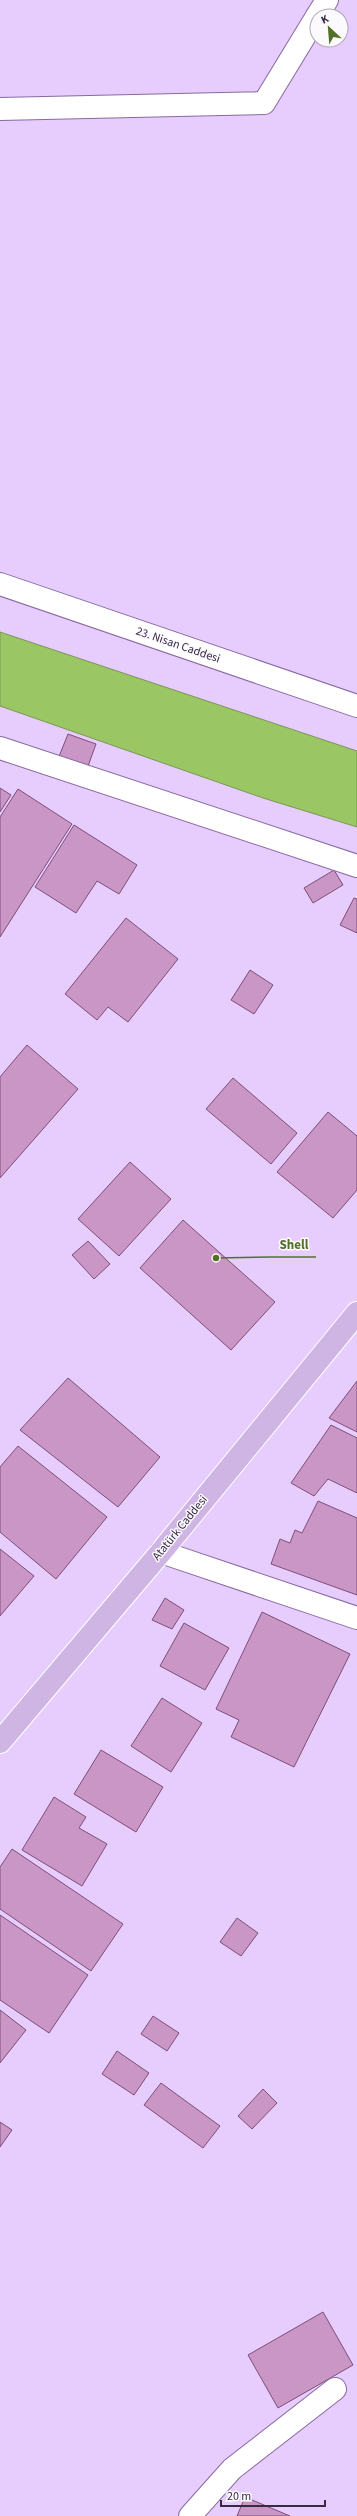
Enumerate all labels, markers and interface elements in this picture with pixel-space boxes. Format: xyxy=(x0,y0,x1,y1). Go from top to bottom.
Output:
north arrow xyxy=(309,8,349,48)
text: K xyxy=(319,11,331,28)
street label: 23. Nisan Caddesi xyxy=(134,623,223,667)
callout: Shell xyxy=(271,1232,316,1257)
text: Shell xyxy=(280,1236,309,1254)
street label: Atatürk Caddesi xyxy=(148,1492,212,1564)
scale bar xyxy=(221,2482,325,2508)
text: 20 m xyxy=(227,2488,251,2505)

